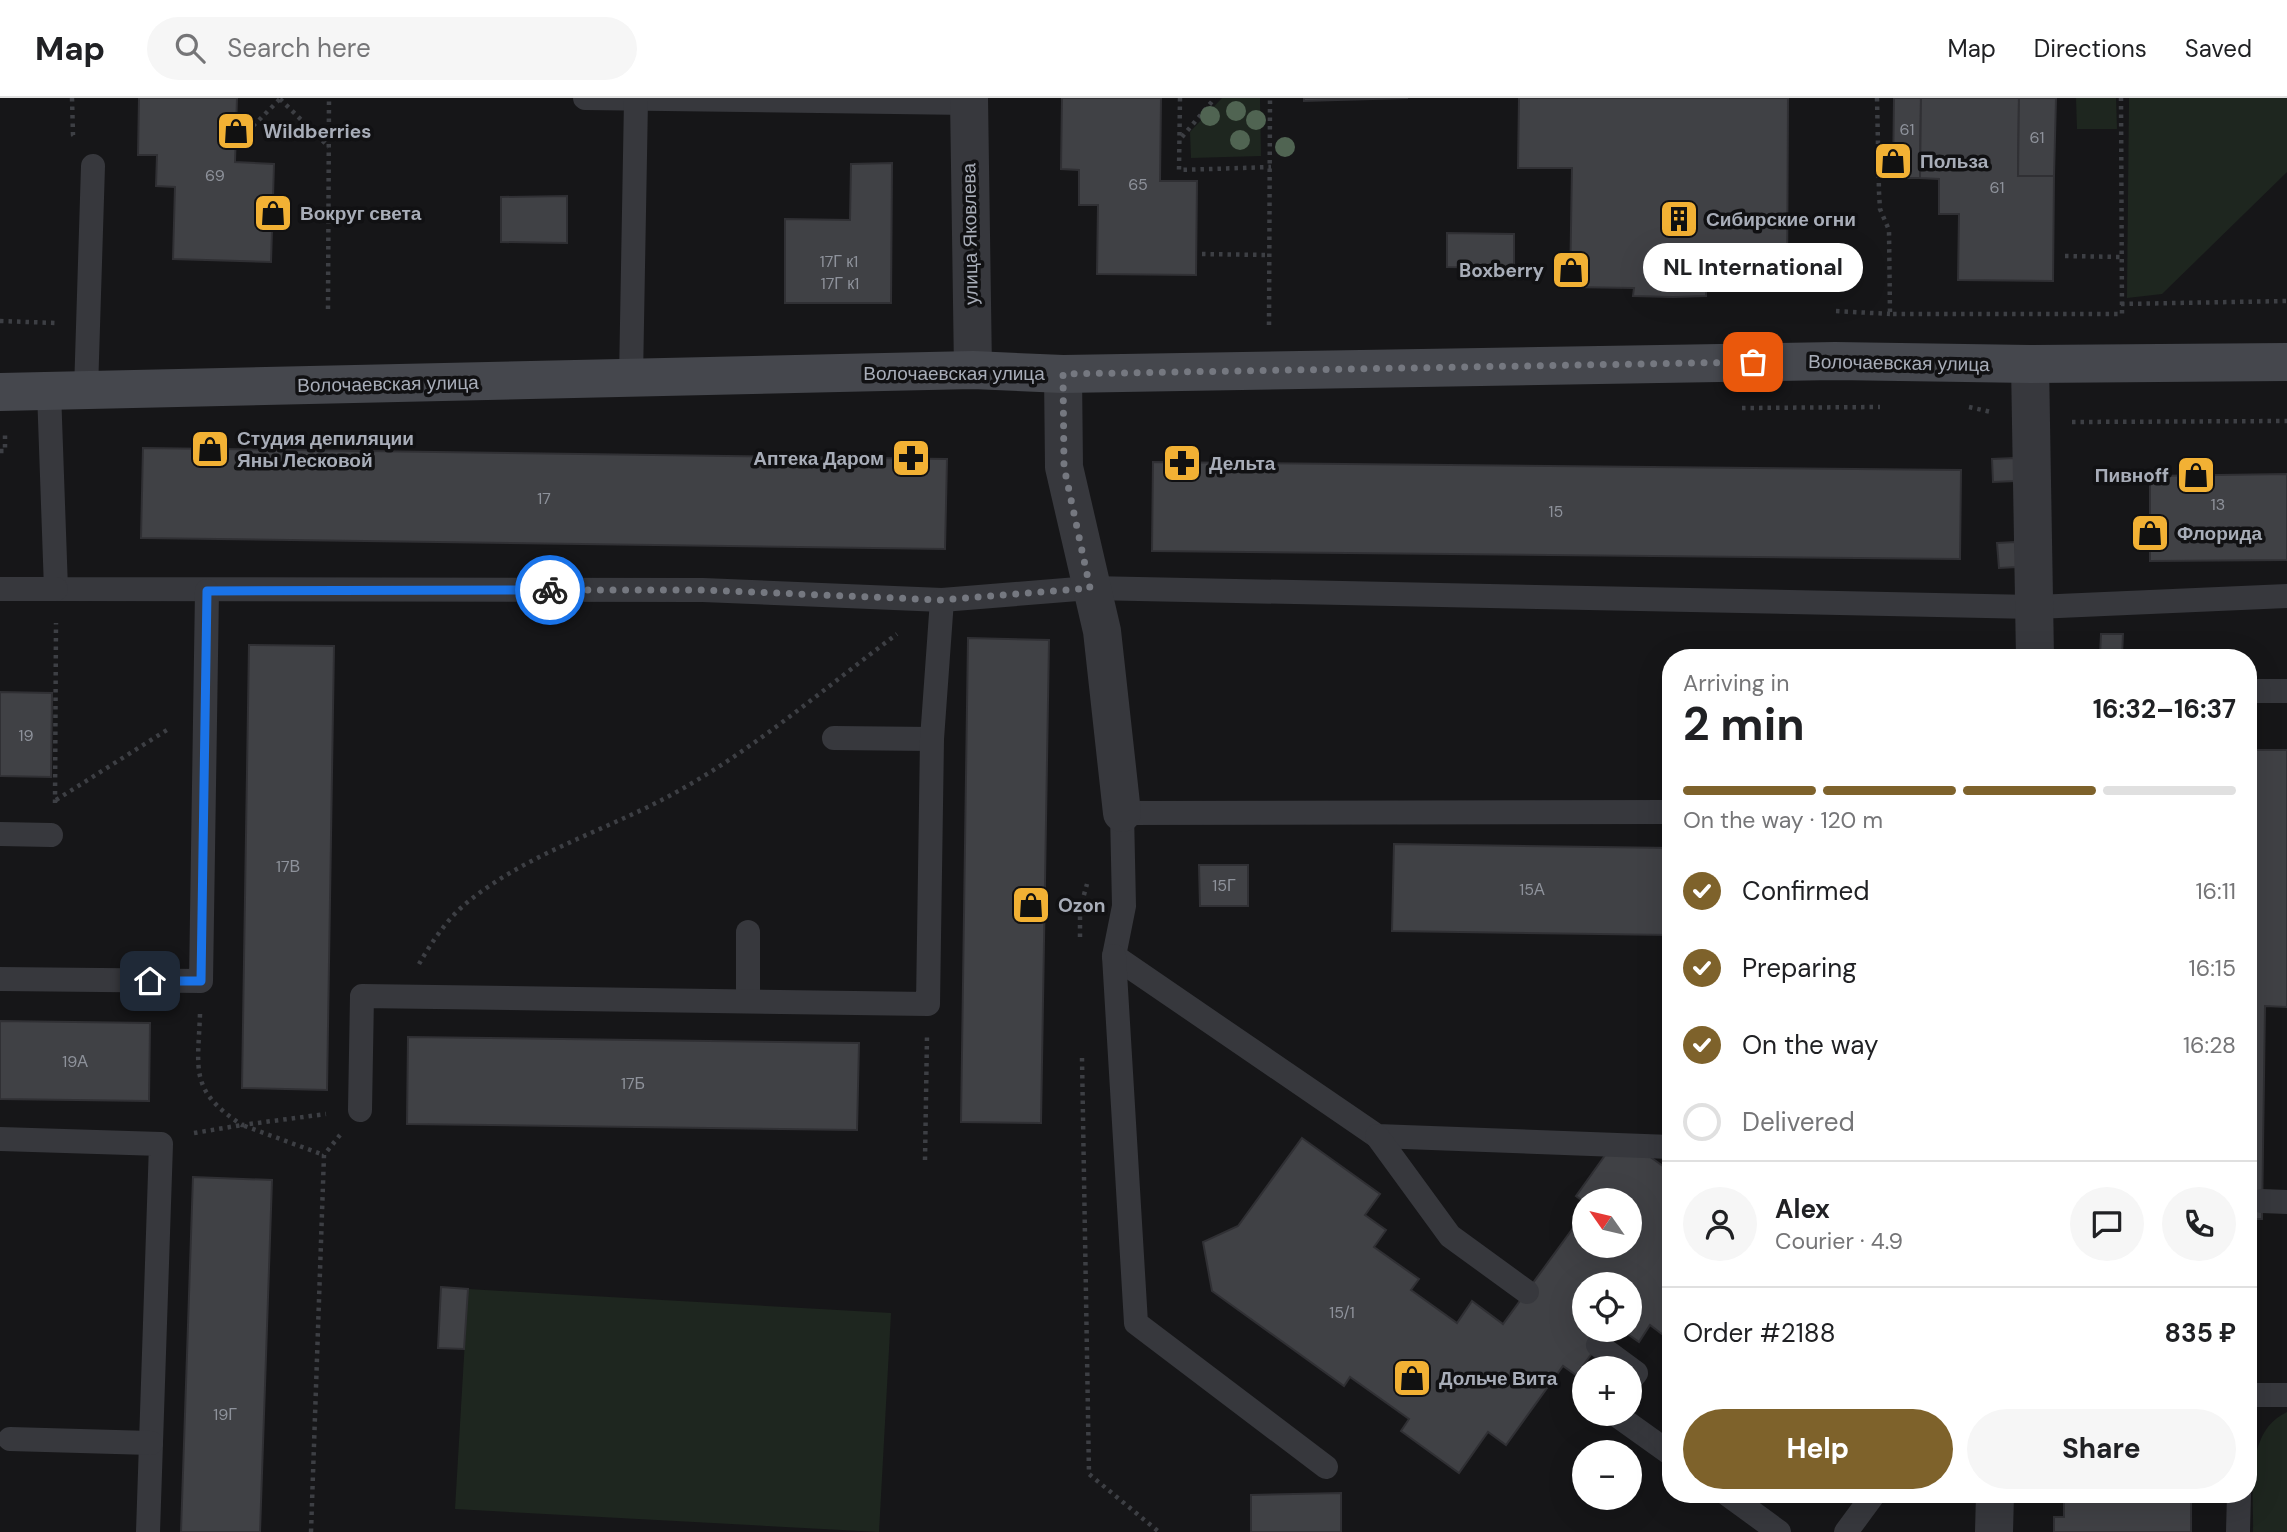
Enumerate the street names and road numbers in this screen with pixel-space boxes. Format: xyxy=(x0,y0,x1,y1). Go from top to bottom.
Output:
street label: улица Яковлева xyxy=(956,162,984,305)
street label: Волочаевская улица xyxy=(1808,349,1990,377)
street label: Волочаевская улица xyxy=(863,361,1045,386)
street label: Волочаевская улица xyxy=(297,370,479,398)

